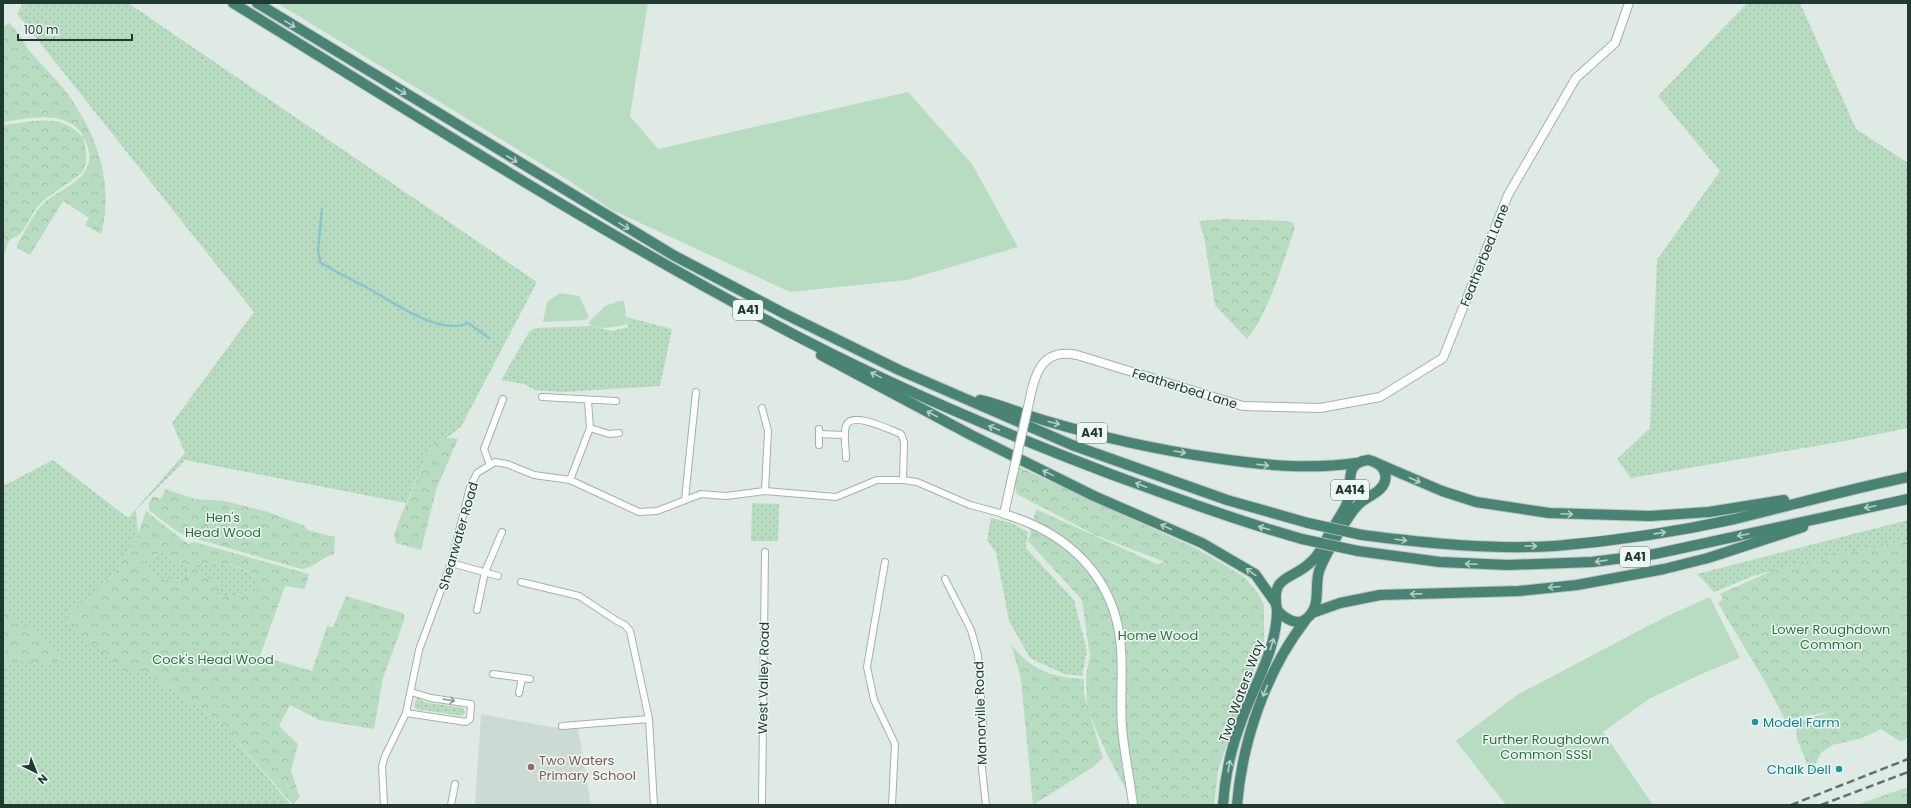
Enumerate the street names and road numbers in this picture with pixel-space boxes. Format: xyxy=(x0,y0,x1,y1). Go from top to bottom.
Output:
street label: Featherbed Lane xyxy=(1455,201,1514,309)
road number: A41 xyxy=(733,300,763,320)
street label: Featherbed Lane xyxy=(1130,363,1240,414)
road number: A41 xyxy=(1077,423,1107,443)
street label: Shearwater Road xyxy=(434,480,483,593)
road number: A414 xyxy=(1331,480,1369,500)
road number: A41 xyxy=(1620,547,1650,567)
street label: West Valley Road xyxy=(753,622,774,734)
street label: Two Waters Way xyxy=(1214,637,1269,745)
street label: Manorville Road xyxy=(969,661,992,765)

